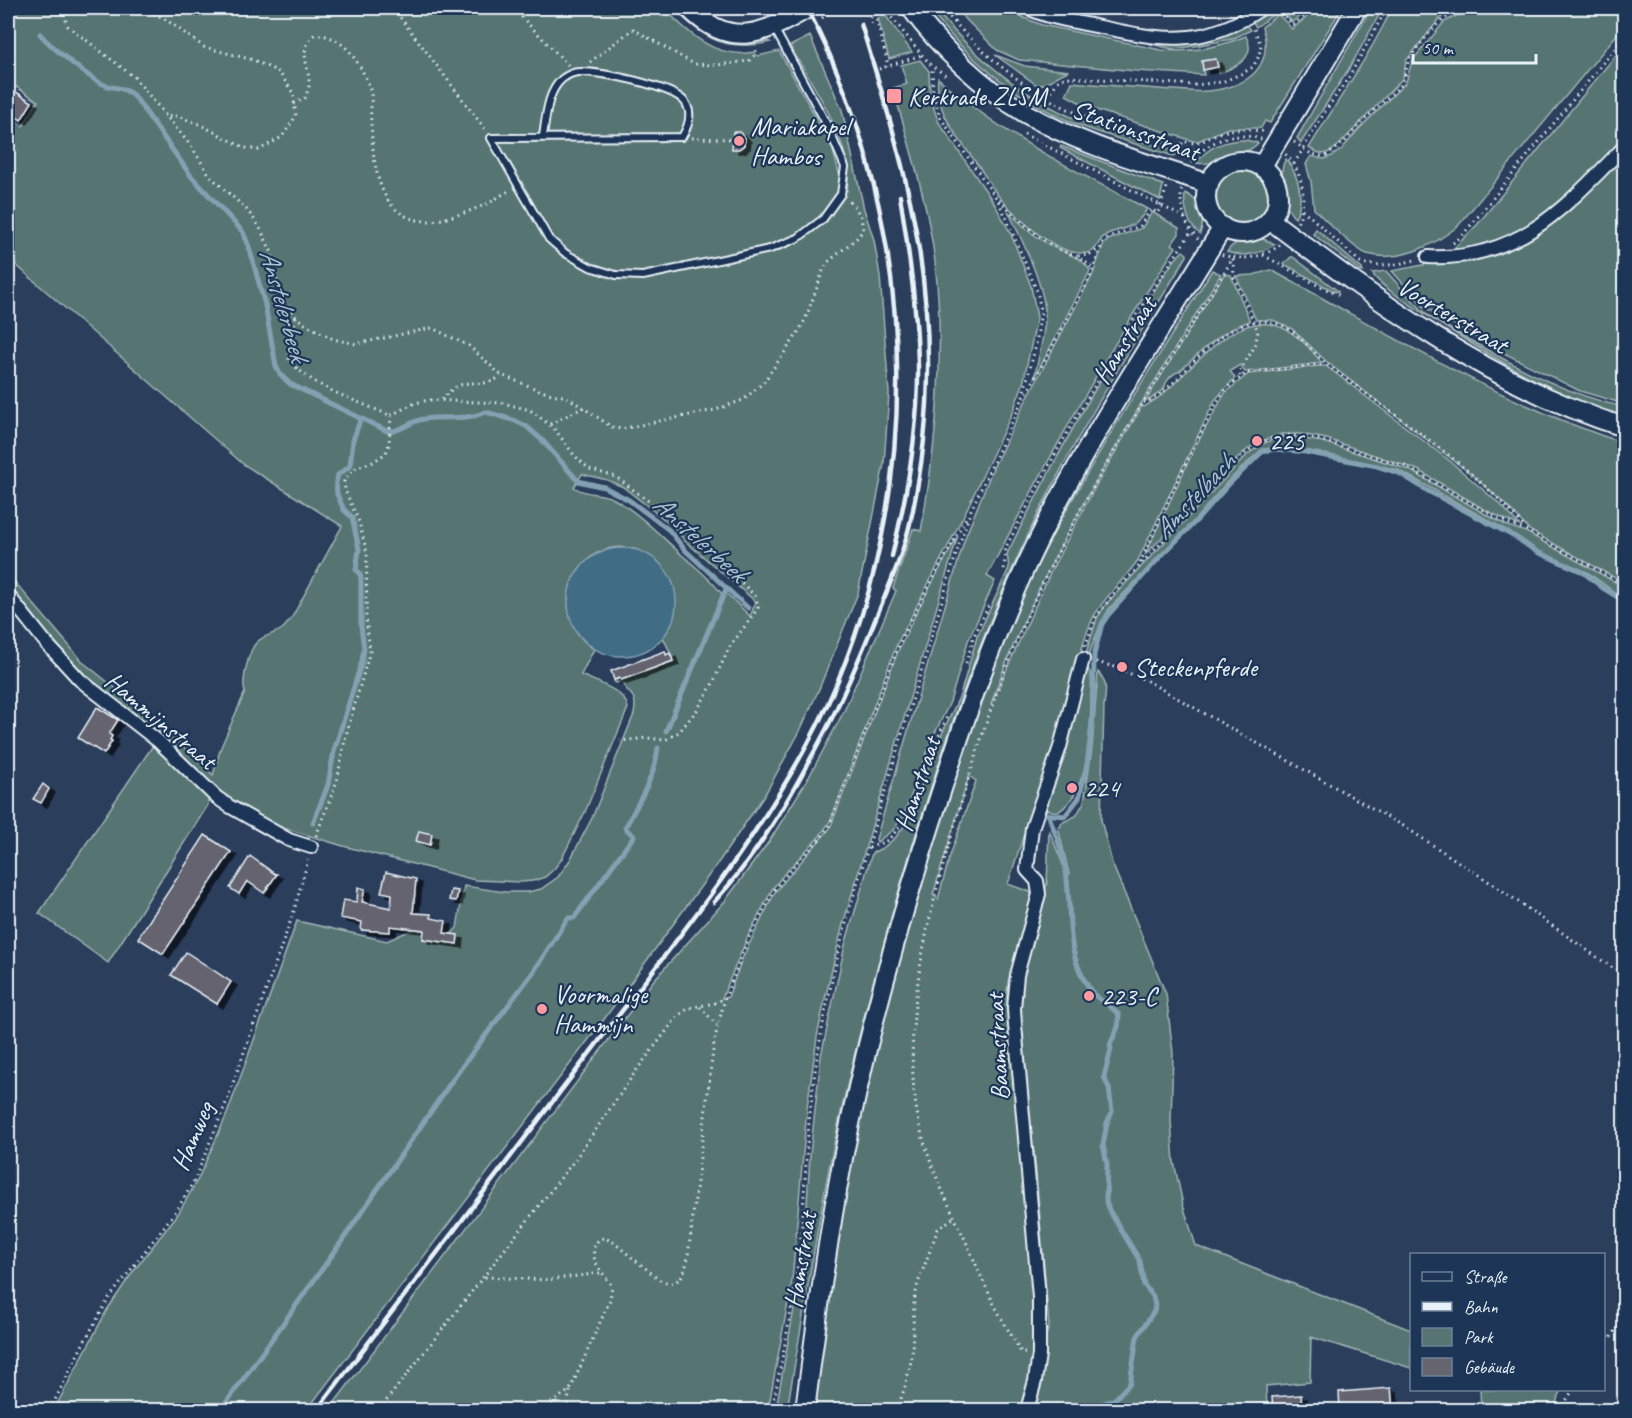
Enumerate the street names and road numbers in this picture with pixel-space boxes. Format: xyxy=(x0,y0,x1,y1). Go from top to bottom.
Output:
street label: Stationsstraat xyxy=(1067,92,1206,170)
street label: Voorterstraat xyxy=(1391,270,1516,363)
street label: Hamstraat xyxy=(1085,288,1165,390)
street label: Hammijnstraat xyxy=(98,664,225,778)
street label: Hamstraat xyxy=(887,731,949,835)
street label: Baamstraat xyxy=(978,990,1017,1101)
street label: Hamweg xyxy=(163,1095,222,1176)
street label: Hamstraat xyxy=(777,1207,825,1311)

